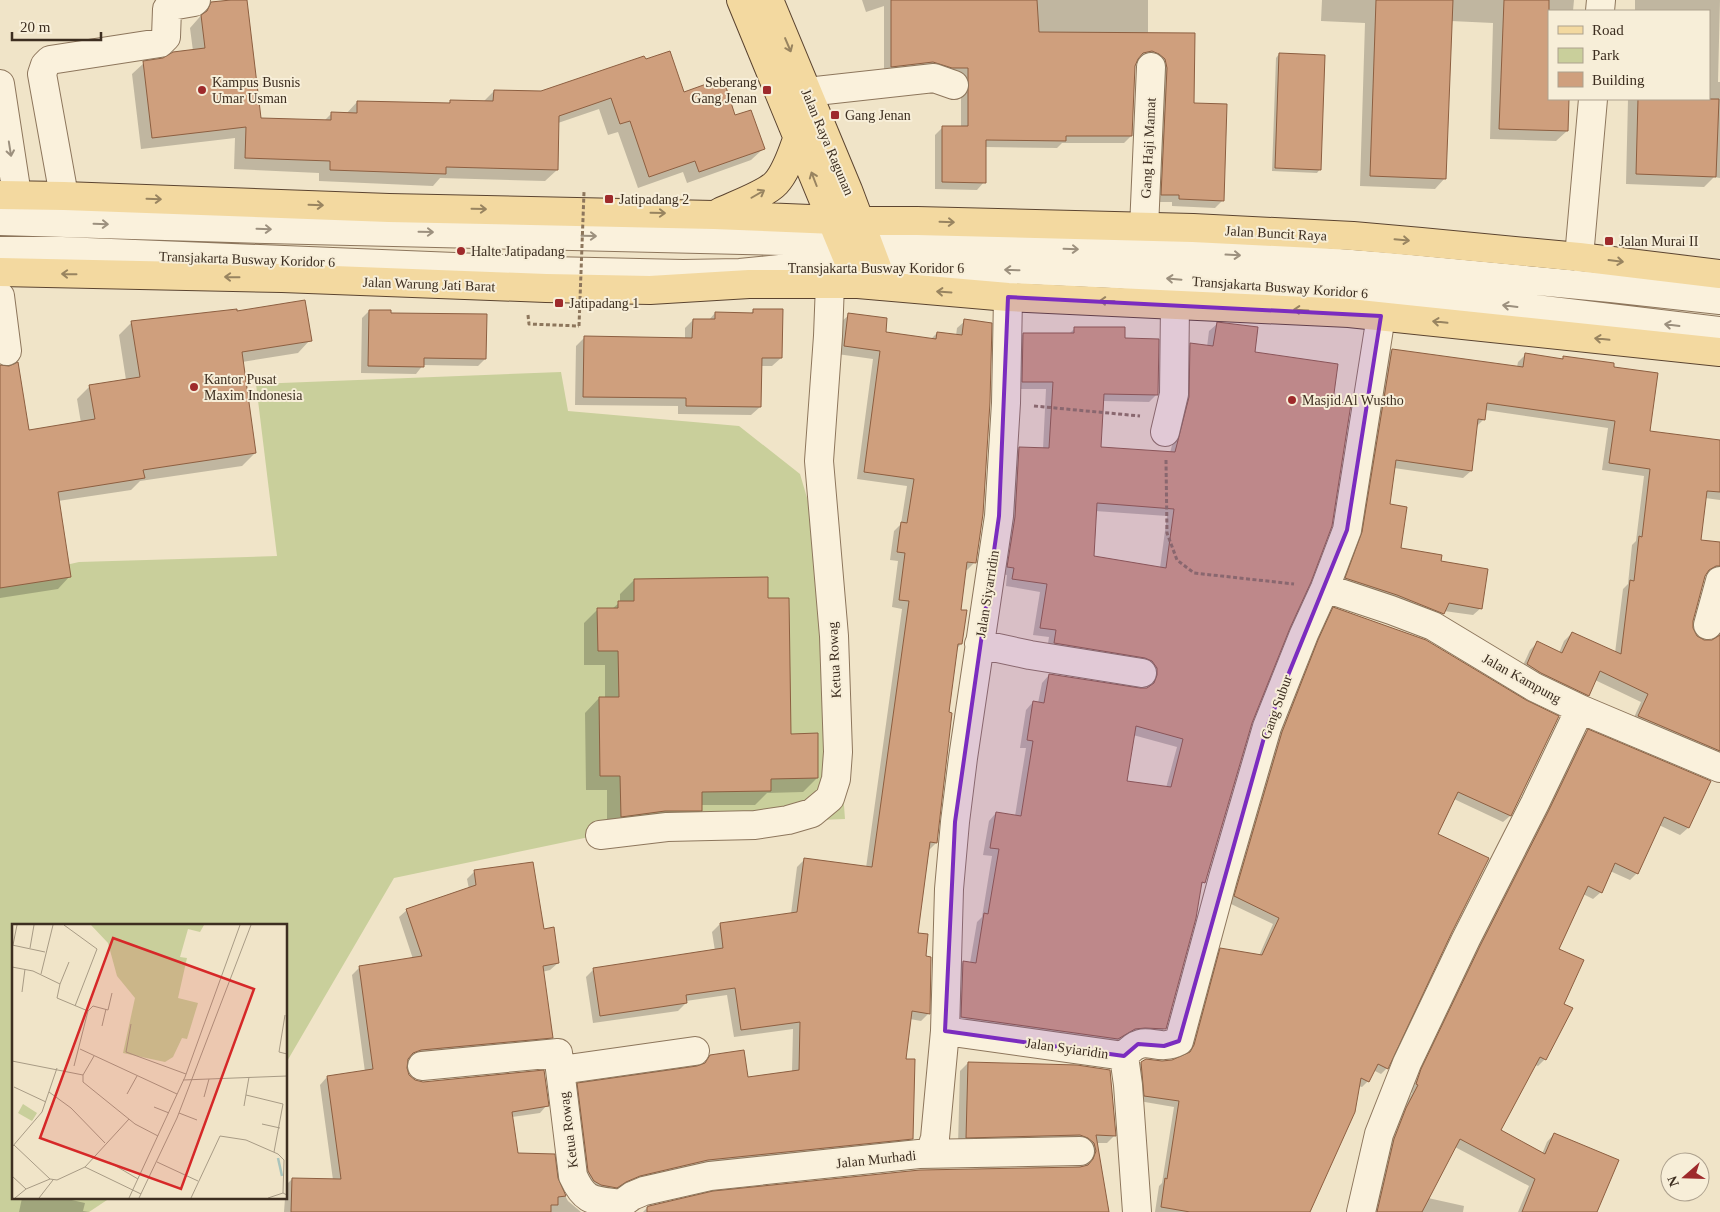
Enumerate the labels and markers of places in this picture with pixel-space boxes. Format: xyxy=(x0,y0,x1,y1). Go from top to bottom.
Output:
place label: Kampus Busnis Umar Usman xyxy=(212,75,300,106)
place label: Seberang Gang Jenan xyxy=(691,75,757,106)
marker: Kampus Busnis Umar Usman xyxy=(196,84,208,96)
marker: Seberang Gang Jenan xyxy=(761,84,773,96)
place label: Gang Jenan xyxy=(845,108,911,123)
marker: Gang Jenan xyxy=(829,109,841,121)
place label: Jatipadang 2 xyxy=(619,192,689,207)
marker: Jatipadang 2 xyxy=(603,193,615,205)
place label: Jalan Murai II xyxy=(1619,234,1699,249)
marker: Jalan Murai II xyxy=(1603,235,1615,247)
place label: Halte Jatipadang xyxy=(471,244,565,259)
marker: Halte Jatipadang xyxy=(455,245,467,257)
place label: Jatipadang 1 xyxy=(569,296,639,311)
marker: Jatipadang 1 xyxy=(553,297,565,309)
place label: Kantor Pusat Maxim Indonesia xyxy=(204,372,303,403)
marker: Kantor Pusat Maxim Indonesia xyxy=(188,381,200,393)
place label: Masjid Al Wustho xyxy=(1302,393,1404,408)
marker: Masjid Al Wustho xyxy=(1286,394,1298,406)

